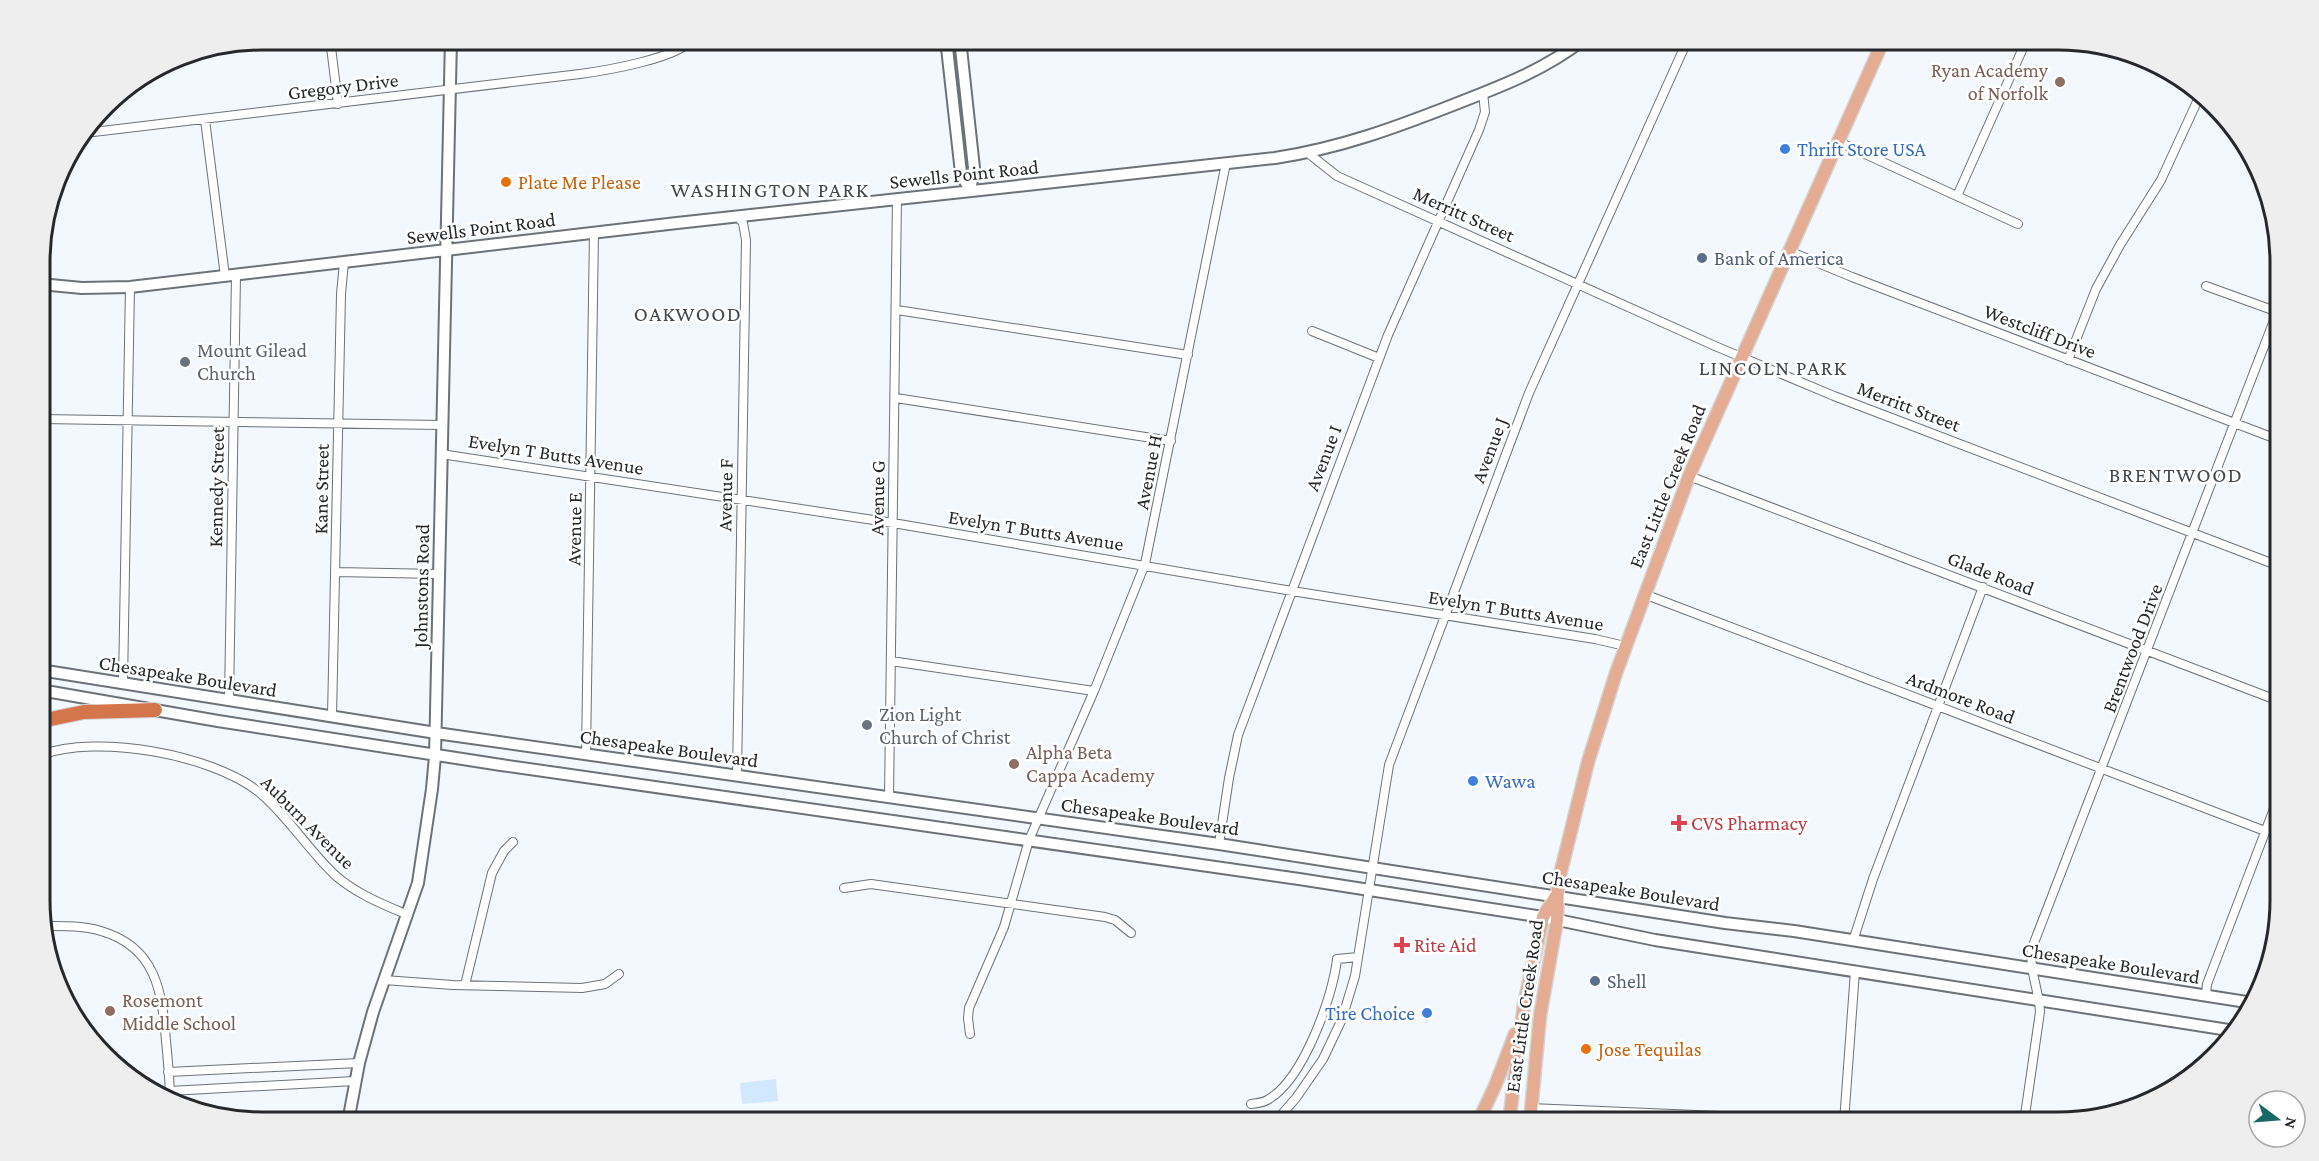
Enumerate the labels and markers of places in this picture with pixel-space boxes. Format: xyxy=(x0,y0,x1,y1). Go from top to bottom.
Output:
place label: Ryan Academy of Norfolk xyxy=(1931,59,2049,104)
marker: Ryan Academy of Norfolk xyxy=(2053,75,2067,89)
place label: Thrift Store USA xyxy=(1797,138,1927,160)
marker: Thrift Store USA xyxy=(1778,142,1792,156)
place label: Plate Me Please xyxy=(518,171,641,193)
marker: Plate Me Please xyxy=(499,175,513,189)
place label: Bank of America xyxy=(1714,247,1844,269)
marker: Bank of America xyxy=(1695,251,1709,265)
place label: Mount Gilead Church xyxy=(197,339,307,384)
marker: Mount Gilead Church xyxy=(178,355,192,369)
place label: Zion Light Church of Christ xyxy=(879,703,1011,748)
marker: Zion Light Church of Christ xyxy=(860,718,874,732)
place label: Alpha Beta Cappa Academy xyxy=(1026,741,1155,787)
marker: Alpha Beta Cappa Academy xyxy=(1007,757,1021,771)
place label: Wawa xyxy=(1485,770,1535,792)
marker: Wawa xyxy=(1466,774,1480,788)
place label: CVS Pharmacy xyxy=(1691,812,1808,835)
marker: CVS Pharmacy xyxy=(1672,816,1686,830)
place label: Rite Aid xyxy=(1414,934,1477,956)
marker: Rite Aid xyxy=(1395,938,1409,952)
place label: Shell xyxy=(1607,970,1646,992)
marker: Shell xyxy=(1588,974,1602,988)
place label: Rosemont Middle School xyxy=(122,989,236,1034)
place label: Tire Choice xyxy=(1325,1002,1415,1024)
marker: Rosemont Middle School xyxy=(103,1004,117,1018)
marker: Tire Choice xyxy=(1420,1006,1434,1020)
place label: Jose Tequilas xyxy=(1596,1038,1702,1061)
marker: Jose Tequilas xyxy=(1579,1042,1593,1056)

